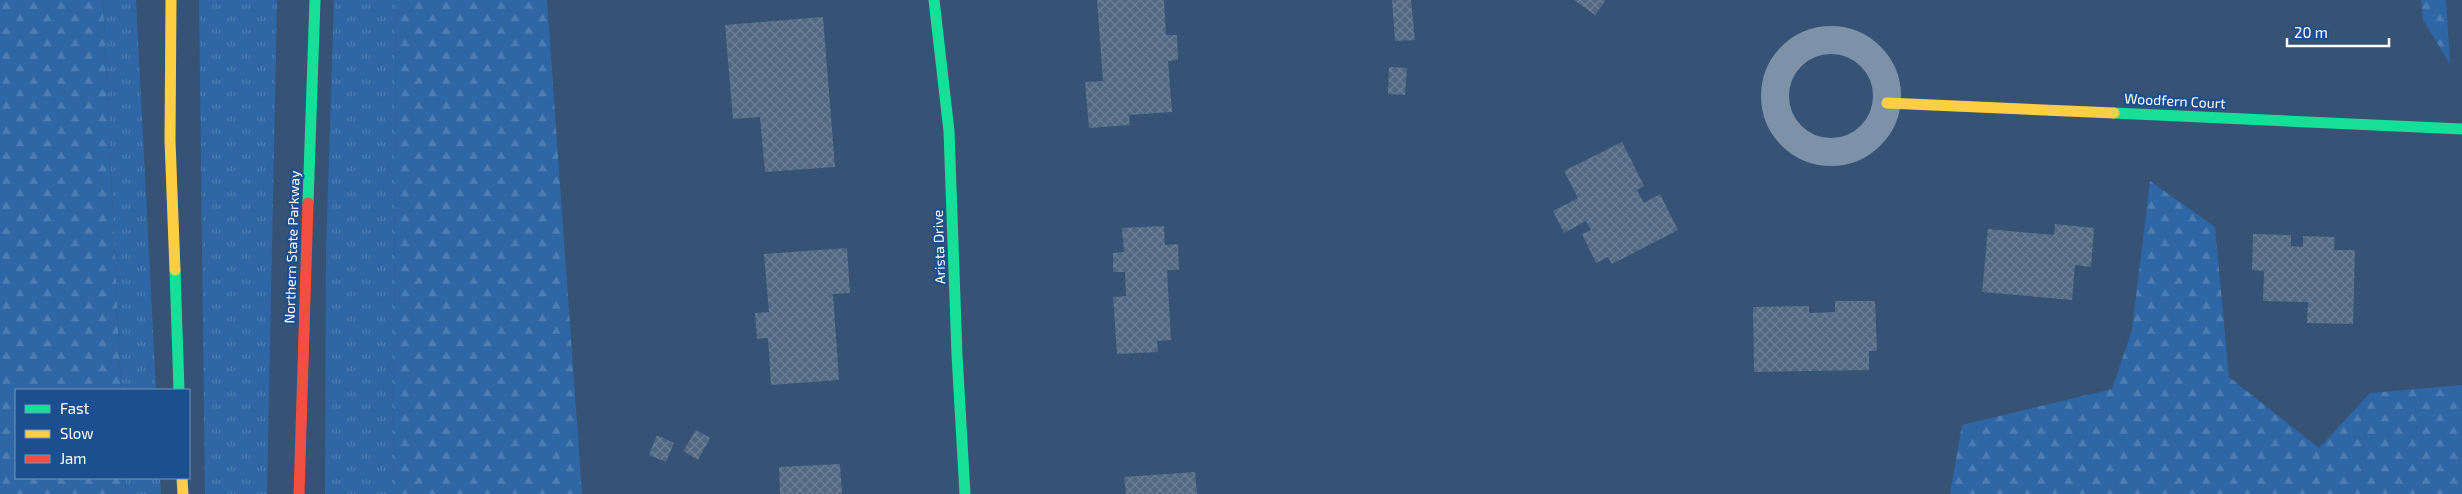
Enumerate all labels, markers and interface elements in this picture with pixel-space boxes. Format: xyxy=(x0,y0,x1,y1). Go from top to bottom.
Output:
scale bar xyxy=(2287,15,2390,47)
text: 20 m xyxy=(2294,23,2328,41)
street label: Woodfern Court xyxy=(2124,89,2226,112)
street label: Northern State Parkway xyxy=(280,170,303,324)
street label: Arista Drive xyxy=(929,210,948,284)
legend xyxy=(15,389,190,479)
text: Fast xyxy=(60,399,90,417)
text: Slow xyxy=(60,424,94,442)
text: Jam xyxy=(60,449,86,467)

